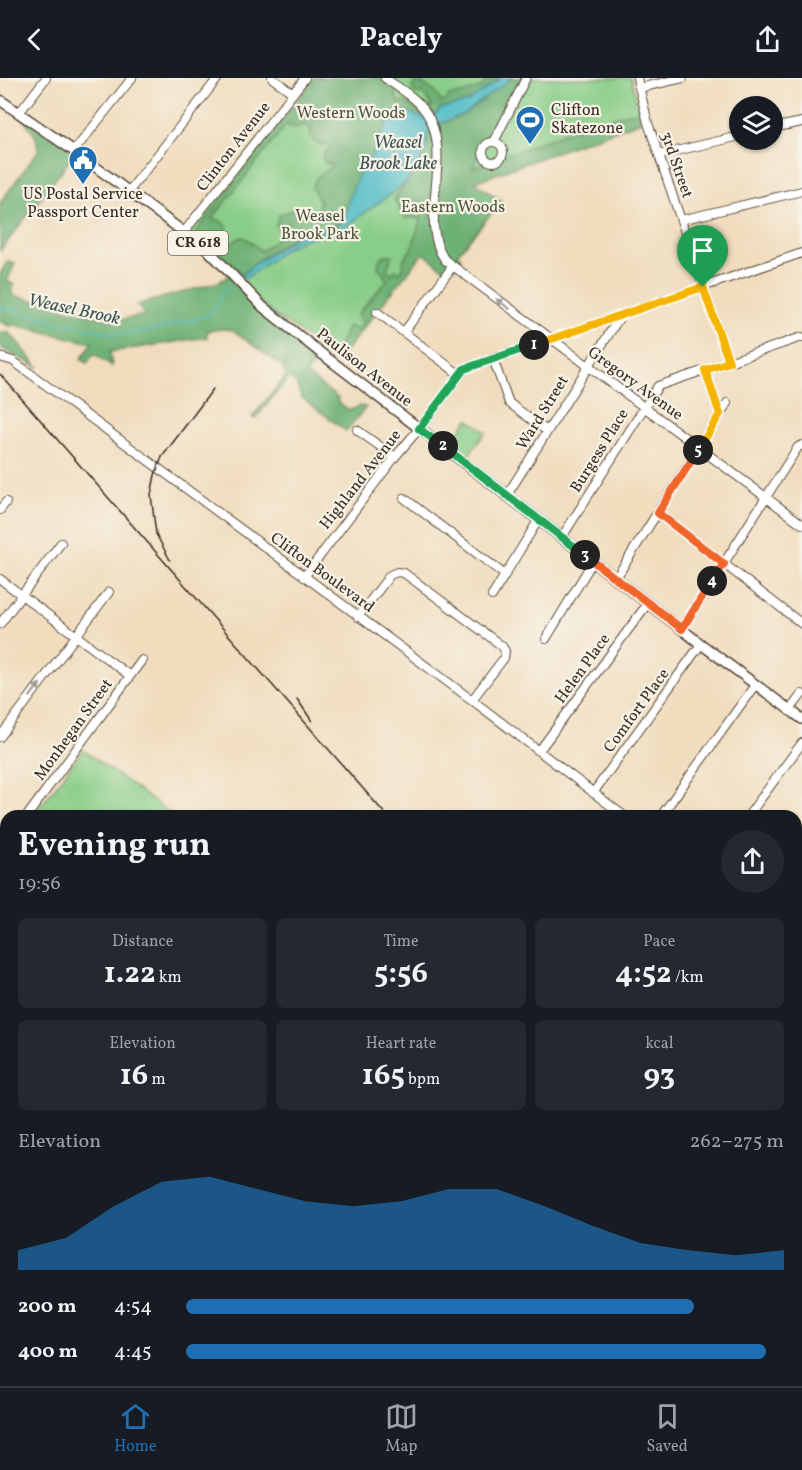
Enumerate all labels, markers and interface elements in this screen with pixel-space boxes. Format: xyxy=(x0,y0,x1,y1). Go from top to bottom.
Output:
text: Pacely xyxy=(360,20,442,58)
icon: back xyxy=(18,23,51,56)
icon: share xyxy=(751,23,784,56)
map controls xyxy=(729,96,783,150)
button: layers xyxy=(729,96,783,150)
street label: Clinton Avenue xyxy=(192,97,276,197)
place label: Clifton Skatezone xyxy=(551,100,623,140)
park label: Western Woods xyxy=(297,103,406,125)
sports icon: Clifton Skatezone xyxy=(514,104,546,146)
street label: 3rd Street xyxy=(654,129,698,202)
water label: Weasel Brook Lake xyxy=(359,131,438,177)
public building icon: US Postal Service Passport Center xyxy=(67,144,99,186)
place label: US Postal Service Passport Center xyxy=(23,184,143,224)
park label: Eastern Woods xyxy=(401,197,505,219)
park label: Weasel Brook Park xyxy=(281,206,359,246)
pin xyxy=(677,225,728,287)
road number: CR 618 xyxy=(168,231,228,255)
icon: arrive xyxy=(686,234,719,267)
water label: Weasel Brook xyxy=(26,288,122,332)
one-way arrow xyxy=(496,298,512,310)
street label: Paulison Avenue xyxy=(311,324,417,412)
pin: 1 xyxy=(519,330,549,360)
text: 1 xyxy=(531,334,537,356)
street label: Gregory Avenue xyxy=(583,342,687,426)
street label: Ward Street xyxy=(511,371,575,454)
street label: Burgess Place xyxy=(565,405,635,497)
street label: Highland Avenue xyxy=(315,425,407,535)
pin: 2 xyxy=(428,431,458,461)
text: 2 xyxy=(439,435,447,457)
pin: 5 xyxy=(683,435,713,465)
text: 5 xyxy=(694,439,702,461)
street label: Clifton Boulevard xyxy=(265,528,379,618)
pin: 3 xyxy=(570,540,600,570)
text: 3 xyxy=(581,544,589,566)
pin: 4 xyxy=(697,566,727,596)
text: 4 xyxy=(707,570,717,592)
street label: Helen Place xyxy=(550,630,616,708)
street label: Comfort Place xyxy=(599,664,675,758)
street label: Monhegan Street xyxy=(30,674,119,785)
one-way arrow xyxy=(29,683,41,699)
text: Evening run xyxy=(18,824,211,870)
button: share xyxy=(721,830,784,893)
text: 19:56 xyxy=(18,870,61,898)
text: Distance xyxy=(112,931,173,953)
text: Time xyxy=(383,931,419,953)
text: Pace xyxy=(643,931,675,953)
text: 1.22 xyxy=(104,953,156,995)
text: 5:56 xyxy=(374,953,428,995)
text: 4:52 xyxy=(615,953,672,995)
text: km xyxy=(156,967,182,989)
text: /km xyxy=(672,967,704,989)
text: Elevation xyxy=(109,1033,176,1055)
text: Heart rate xyxy=(366,1033,436,1055)
text: kcal xyxy=(645,1033,674,1055)
text: 16 xyxy=(120,1055,148,1097)
text: 165 xyxy=(362,1055,405,1097)
text: 93 xyxy=(644,1055,675,1097)
text: m xyxy=(148,1069,166,1091)
text: bpm xyxy=(405,1069,440,1091)
text: Elevation xyxy=(18,1128,101,1156)
text: 262–275 m xyxy=(690,1128,784,1156)
text: 200 m xyxy=(18,1293,76,1321)
text: 4:54 xyxy=(114,1293,152,1321)
text: 400 m xyxy=(18,1338,78,1366)
text: 4:45 xyxy=(114,1338,152,1366)
tab: Home xyxy=(114,1400,157,1458)
tab: Map xyxy=(385,1400,418,1458)
tab: Saved xyxy=(647,1400,688,1458)

